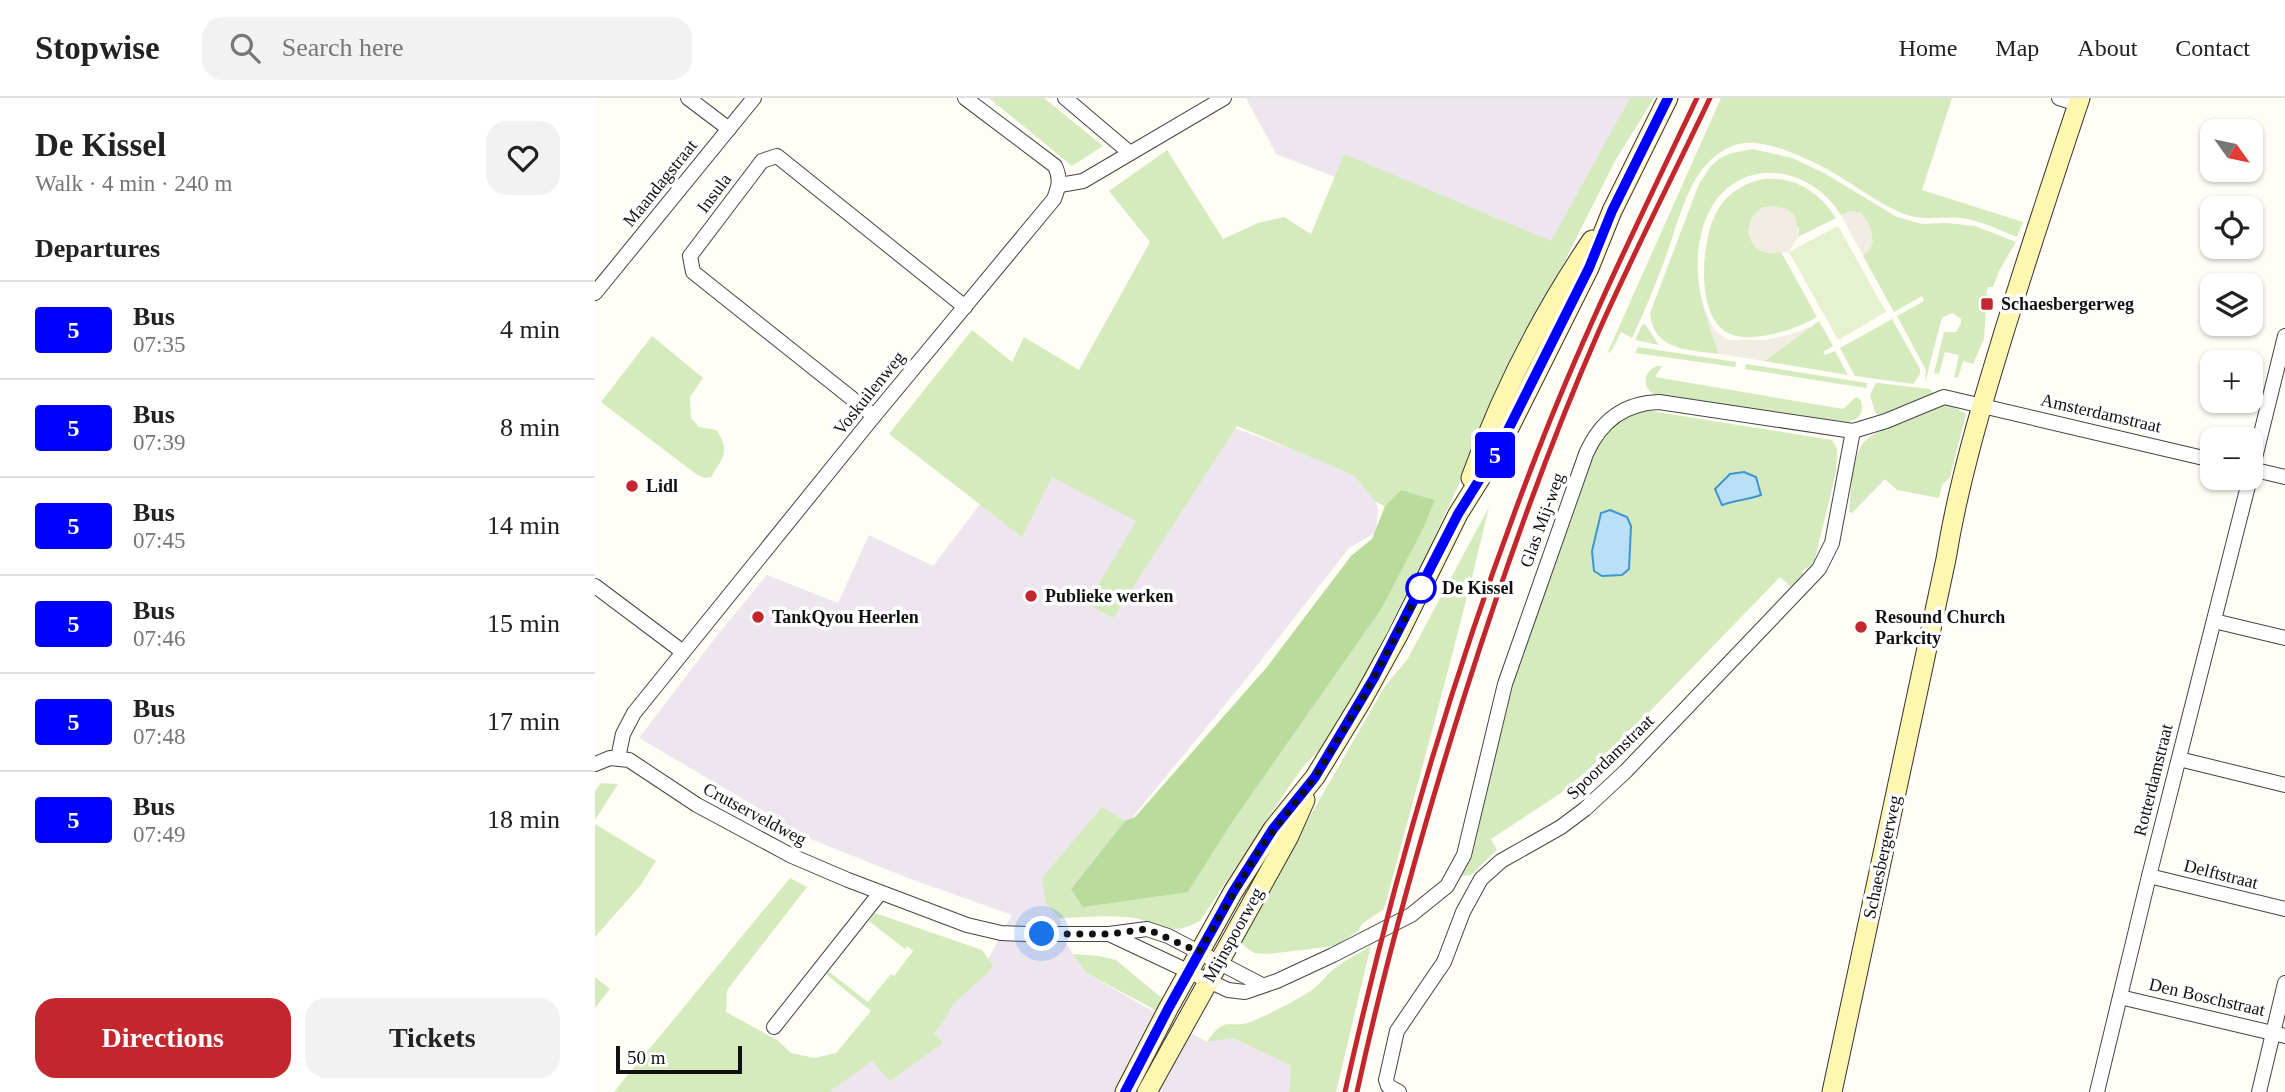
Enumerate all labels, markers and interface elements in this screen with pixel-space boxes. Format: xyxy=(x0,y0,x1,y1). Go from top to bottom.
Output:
search box xyxy=(202,17,692,80)
icon: search xyxy=(226,29,264,67)
text: Stopwise xyxy=(35,30,160,66)
text: Search here xyxy=(282,33,404,62)
text: Home xyxy=(1899,35,1957,61)
text: Map xyxy=(1995,35,2039,61)
text: About xyxy=(2077,35,2137,61)
text: Contact xyxy=(2175,35,2250,61)
north arrow xyxy=(2200,119,2263,182)
map controls xyxy=(2200,119,2263,490)
button: heart xyxy=(486,121,560,195)
text: De Kissel xyxy=(35,127,166,163)
street label: Maandagstraat xyxy=(619,136,701,230)
street label: Insula xyxy=(693,169,735,217)
text: Walk · 4 min · 240 m xyxy=(35,171,232,196)
button: locate xyxy=(2200,196,2263,259)
text: Departures xyxy=(35,234,160,263)
button: layers xyxy=(2200,273,2263,336)
place label: Schaesbergerweg xyxy=(2001,294,2134,314)
marker: Schaesbergerweg xyxy=(1979,296,1995,312)
text: Bus xyxy=(133,302,175,331)
text: 4 min xyxy=(500,315,560,344)
text: 5 xyxy=(68,317,80,343)
text: 07:35 xyxy=(133,332,185,357)
street label: Voskuilenweg xyxy=(829,347,909,439)
button: + xyxy=(2200,350,2263,413)
street label: Amsterdamstraat xyxy=(2039,389,2163,437)
text: Bus xyxy=(133,400,175,429)
text: 8 min xyxy=(500,413,560,442)
text: 5 xyxy=(68,415,80,441)
button: − xyxy=(2200,427,2263,490)
text: 07:39 xyxy=(133,430,185,455)
line badge: 5 xyxy=(1472,432,1518,478)
text: 5 xyxy=(1489,442,1501,468)
street label: Glas Mij-weg xyxy=(1516,470,1568,570)
place label: Lidl xyxy=(646,476,678,496)
marker: Lidl xyxy=(624,478,640,494)
text: Bus xyxy=(133,498,175,527)
text: 14 min xyxy=(487,511,560,540)
text: 5 xyxy=(68,513,80,539)
text: 07:45 xyxy=(133,528,185,553)
marker: De Kissel xyxy=(1406,573,1436,603)
place label: De Kissel xyxy=(1442,578,1514,598)
place label: Publieke werken xyxy=(1045,586,1174,606)
marker: Publieke werken xyxy=(1023,588,1039,604)
text: Bus xyxy=(133,596,175,625)
place label: TankQyou Heerlen xyxy=(772,607,919,627)
place label: Resound Church Parkcity xyxy=(1875,607,2005,648)
text: 15 min xyxy=(487,609,560,638)
marker: TankQyou Heerlen xyxy=(750,609,766,625)
text: 5 xyxy=(68,611,80,637)
marker: Resound Church Parkcity xyxy=(1853,619,1869,635)
text: 07:46 xyxy=(133,626,185,651)
text: Bus xyxy=(133,694,175,723)
text: 17 min xyxy=(487,707,560,736)
text: 5 xyxy=(68,709,80,735)
street label: Spoordamstraat xyxy=(1562,711,1658,803)
street label: Rotterdamstraat xyxy=(2129,722,2177,838)
text: 07:48 xyxy=(133,724,185,749)
street label: Crutserveldweg xyxy=(700,778,810,850)
text: Bus xyxy=(133,792,175,821)
street label: Schaesbergerweg xyxy=(1859,793,1905,921)
text: 18 min xyxy=(487,805,560,834)
text: 5 xyxy=(68,807,80,833)
text: 07:49 xyxy=(133,822,185,847)
street label: Delftstraat xyxy=(2182,855,2260,893)
street label: Mijnspoorweg xyxy=(1199,884,1267,986)
your location xyxy=(1024,916,1059,951)
street label: Den Boschstraat xyxy=(2147,974,2267,1020)
button: Directions xyxy=(35,998,291,1078)
button: Tickets xyxy=(305,998,560,1078)
scale bar xyxy=(616,1043,742,1075)
text: 50 m xyxy=(627,1047,666,1068)

